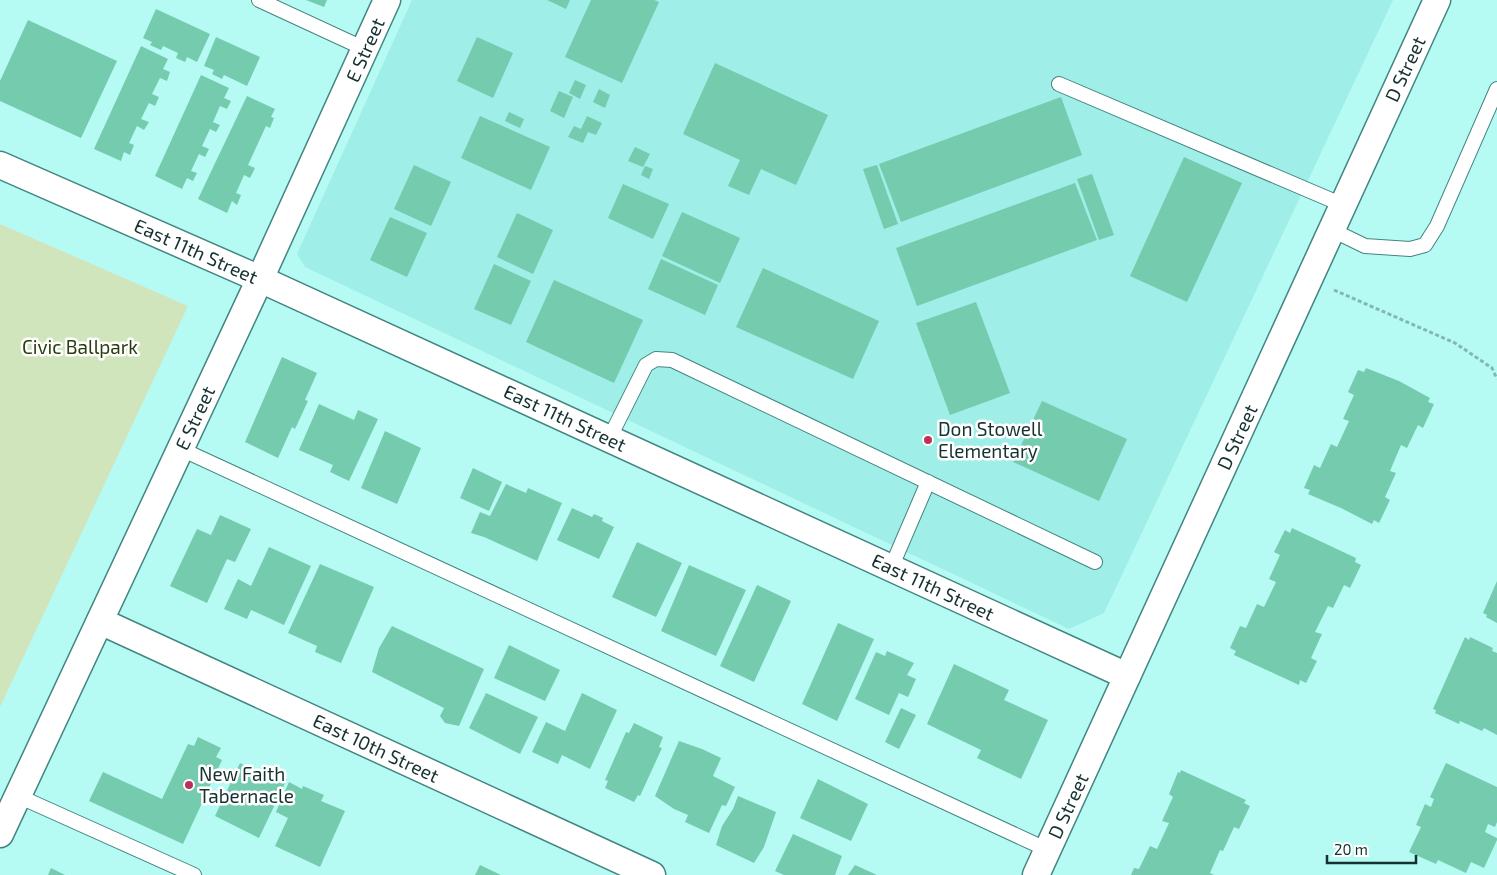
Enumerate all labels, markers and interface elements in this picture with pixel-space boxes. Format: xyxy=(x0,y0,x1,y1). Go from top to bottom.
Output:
street label: E Street xyxy=(340,14,389,85)
street label: D Street xyxy=(1379,32,1430,105)
street label: East 11th Street xyxy=(131,213,261,288)
park label: Civic Ballpark xyxy=(22,335,138,358)
street label: East 11th Street xyxy=(500,379,630,456)
street label: E Street xyxy=(170,382,219,453)
street label: D Street xyxy=(1211,400,1262,473)
place label: Don Stowell Elementary xyxy=(938,417,1043,462)
marker: Don Stowell Elementary xyxy=(922,434,934,446)
street label: East 11th Street xyxy=(868,548,998,625)
street label: East 10th Street xyxy=(309,708,443,787)
place label: New Faith Tabernacle xyxy=(199,762,294,807)
street label: D Street xyxy=(1042,769,1093,842)
marker: New Faith Tabernacle xyxy=(183,779,195,791)
scale bar xyxy=(1327,832,1416,864)
text: 20 m xyxy=(1334,840,1368,858)

